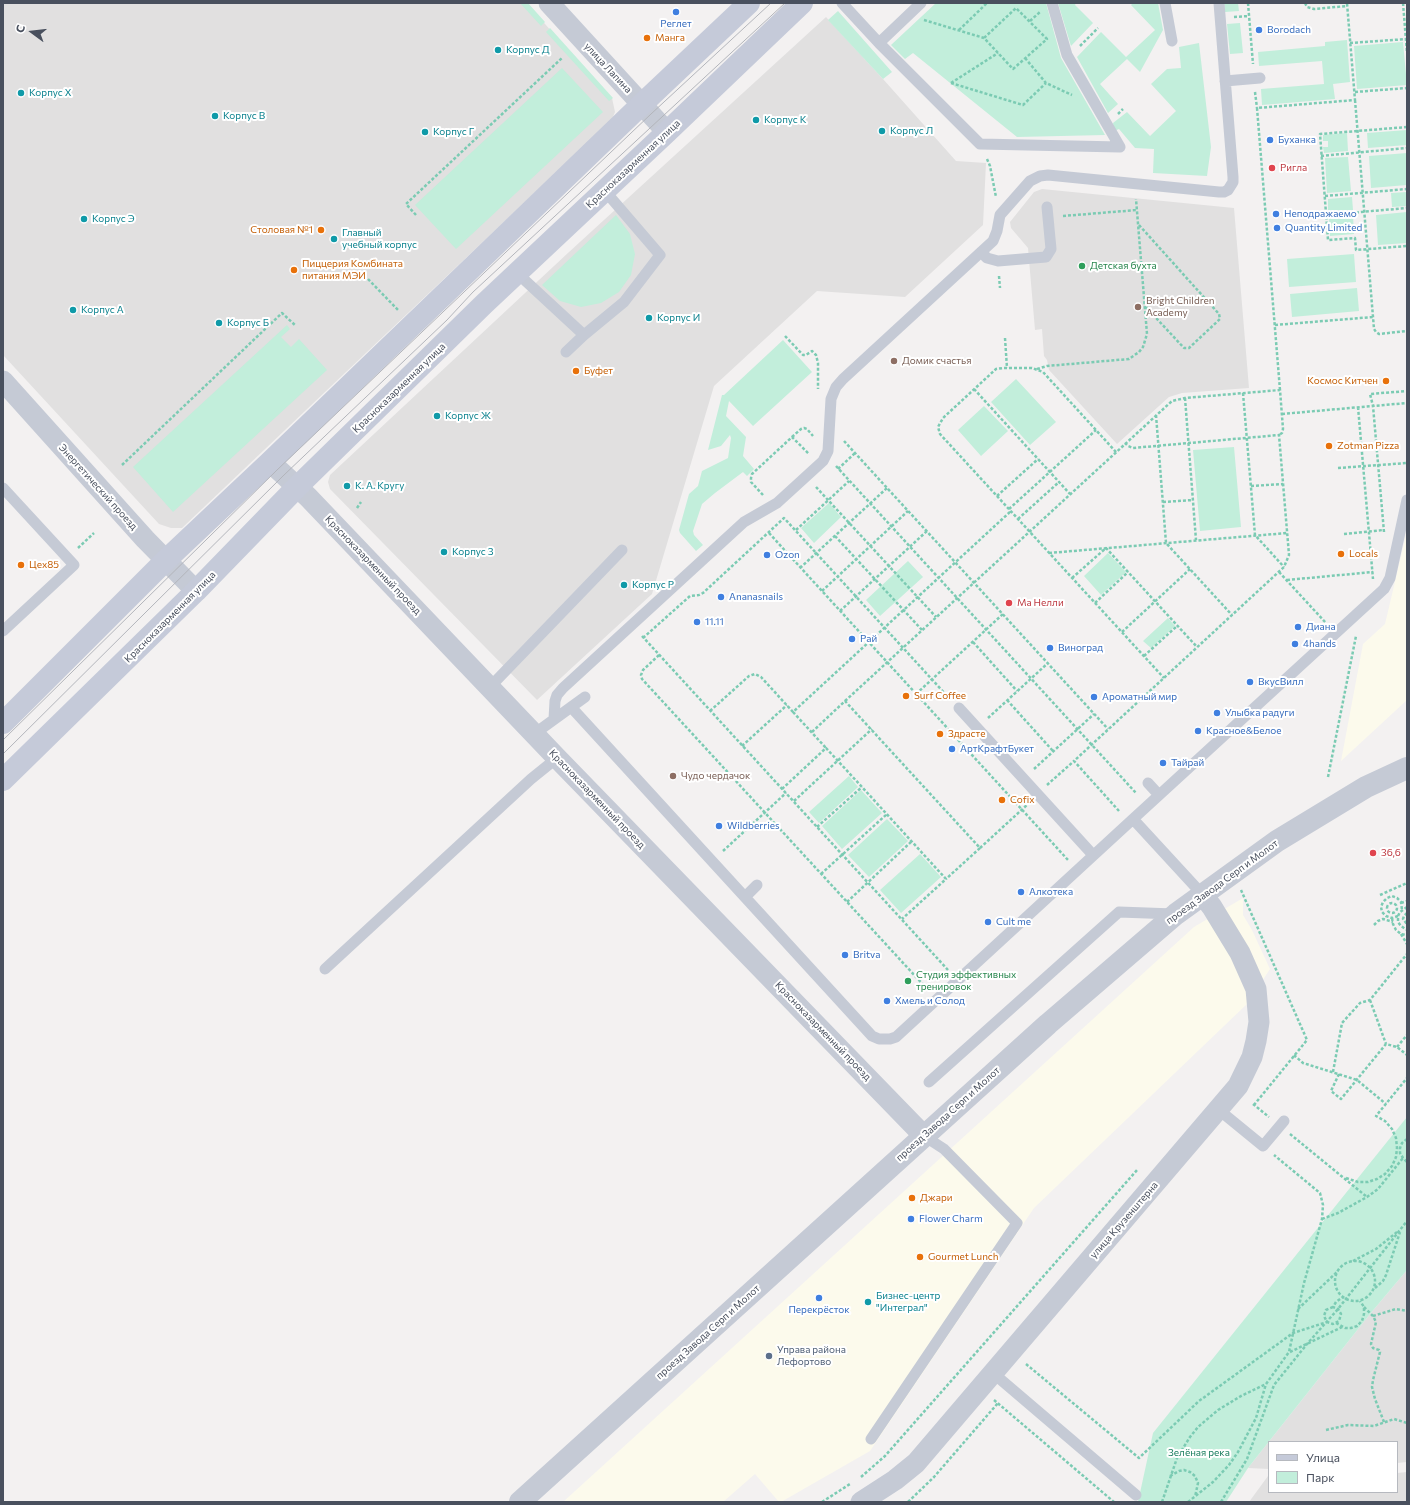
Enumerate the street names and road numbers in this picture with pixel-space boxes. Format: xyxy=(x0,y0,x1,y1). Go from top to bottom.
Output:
street label: улица Лапина xyxy=(582,40,634,96)
street label: Красноказарменная улица xyxy=(583,117,683,211)
street label: Красноказарменная улица xyxy=(350,341,448,435)
street label: Энергетический проезд xyxy=(56,442,140,532)
street label: Красноказарменный проезд xyxy=(323,513,423,617)
street label: Красноказарменная улица xyxy=(122,569,218,665)
street label: Красноказарменный проезд xyxy=(547,747,647,851)
street label: проезд Завода Серп и Молот xyxy=(1164,837,1280,927)
street label: Красноказарменный проезд xyxy=(773,979,873,1083)
street label: проезд Завода Серп и Молот xyxy=(894,1064,1002,1164)
street label: улица Крузенштерна xyxy=(1087,1179,1161,1261)
street label: проезд Завода Серп и Молот xyxy=(654,1282,762,1382)

